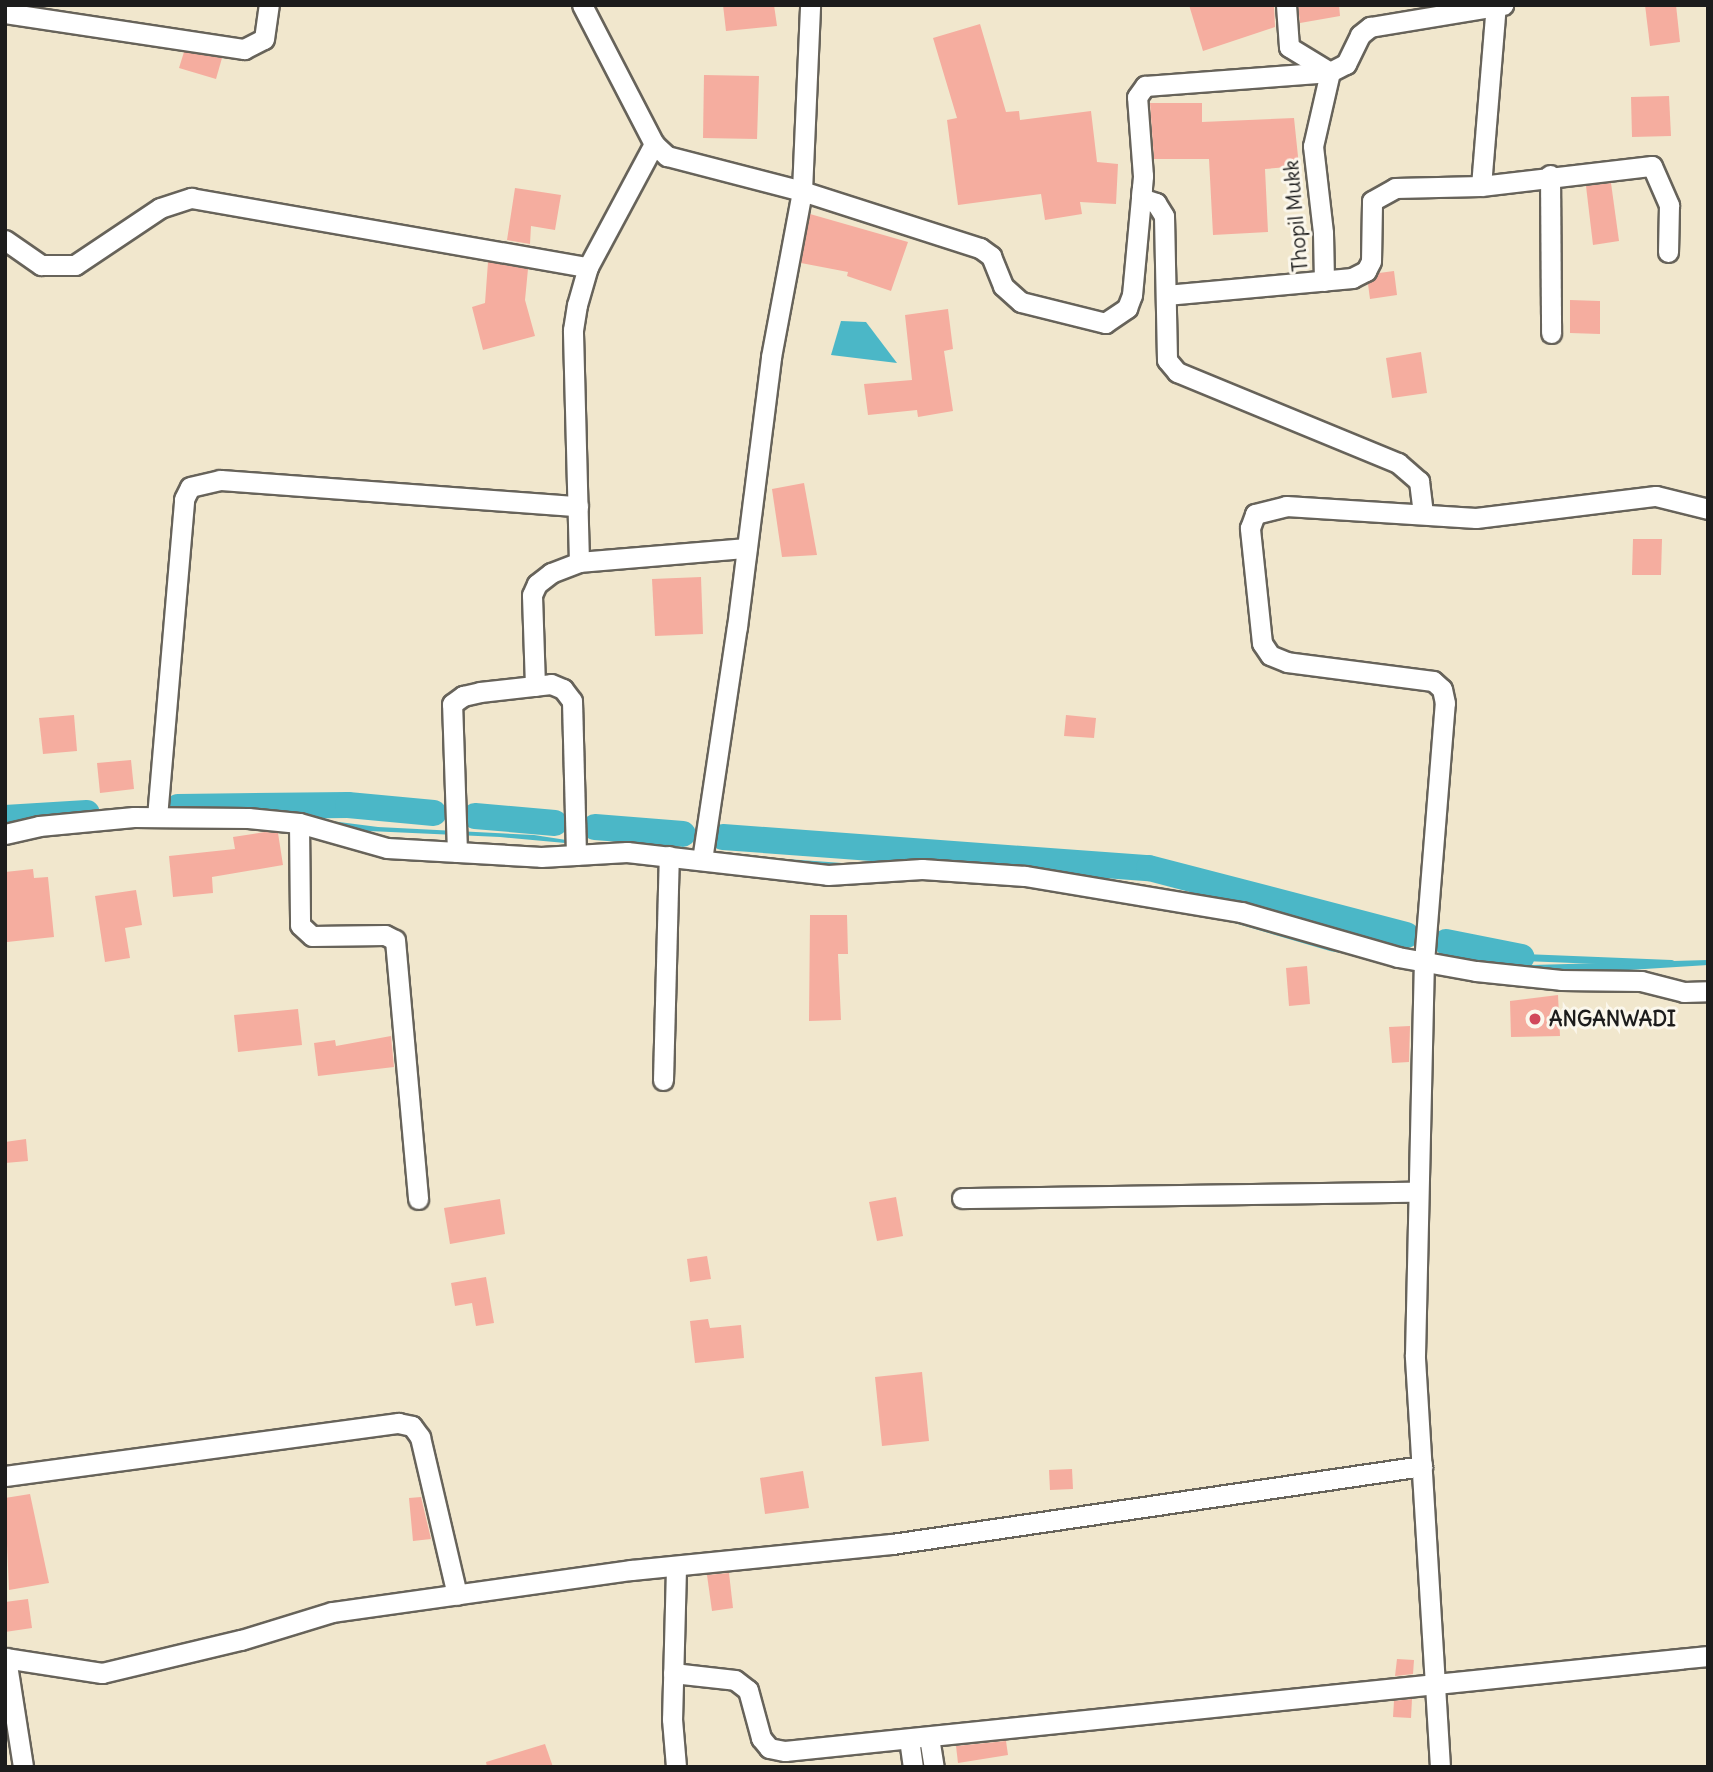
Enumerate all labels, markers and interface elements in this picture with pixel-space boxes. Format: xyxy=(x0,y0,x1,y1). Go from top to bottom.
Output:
street label: Thopil Mukk xyxy=(1279,159,1313,273)
place label: ANGANWADI xyxy=(1549,1006,1676,1032)
marker: ANGANWADI xyxy=(1527,1011,1543,1027)

